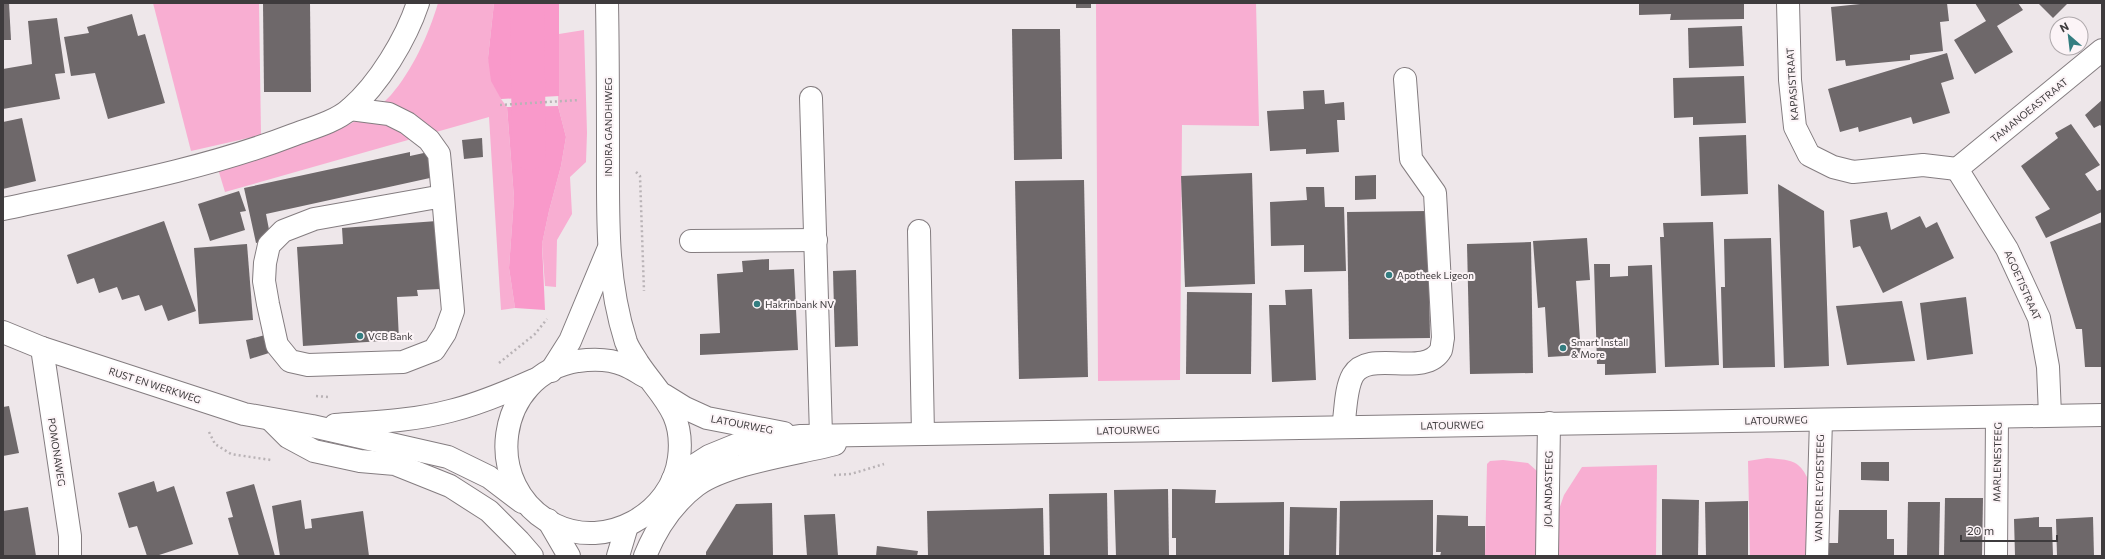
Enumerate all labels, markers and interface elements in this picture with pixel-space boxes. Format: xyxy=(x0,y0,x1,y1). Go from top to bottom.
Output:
north arrow xyxy=(2049,16,2089,56)
text: N xyxy=(2057,19,2071,34)
street label: KAPASISTRAAT xyxy=(1783,47,1801,121)
street label: TAMANOEASTRAAT xyxy=(1988,75,2070,145)
street label: INDIRA GANDHIWEG xyxy=(602,78,614,176)
street label: AGOETISTRAAT xyxy=(2002,248,2044,322)
place label: Apotheek Ligeon xyxy=(1397,269,1474,281)
marker: Apotheek Ligeon xyxy=(1384,270,1394,280)
place label: Hakrinbank NV xyxy=(765,298,834,310)
marker: Hakrinbank NV xyxy=(752,299,762,309)
place label: VCB Bank xyxy=(368,330,413,342)
marker: VCB Bank xyxy=(355,331,365,341)
place label: Smart Install & More xyxy=(1571,336,1628,360)
marker: Smart Install & More xyxy=(1558,343,1568,353)
street label: RUST EN WERKWEG xyxy=(107,364,203,406)
street label: LATOURWEG xyxy=(710,412,774,436)
street label: LATOURWEG xyxy=(1744,413,1808,427)
street label: POMONAWEG xyxy=(46,417,68,487)
street label: LATOURWEG xyxy=(1420,418,1484,432)
street label: MARLENESTEEG xyxy=(1990,422,2004,502)
street label: LATOURWEG xyxy=(1096,423,1160,437)
street label: VAN DER LEYDESTEEG xyxy=(1812,434,1826,542)
street label: JOLANDASTEEG xyxy=(1541,451,1555,527)
scale bar xyxy=(1961,517,2057,543)
text: 20 m xyxy=(1967,523,1994,537)

